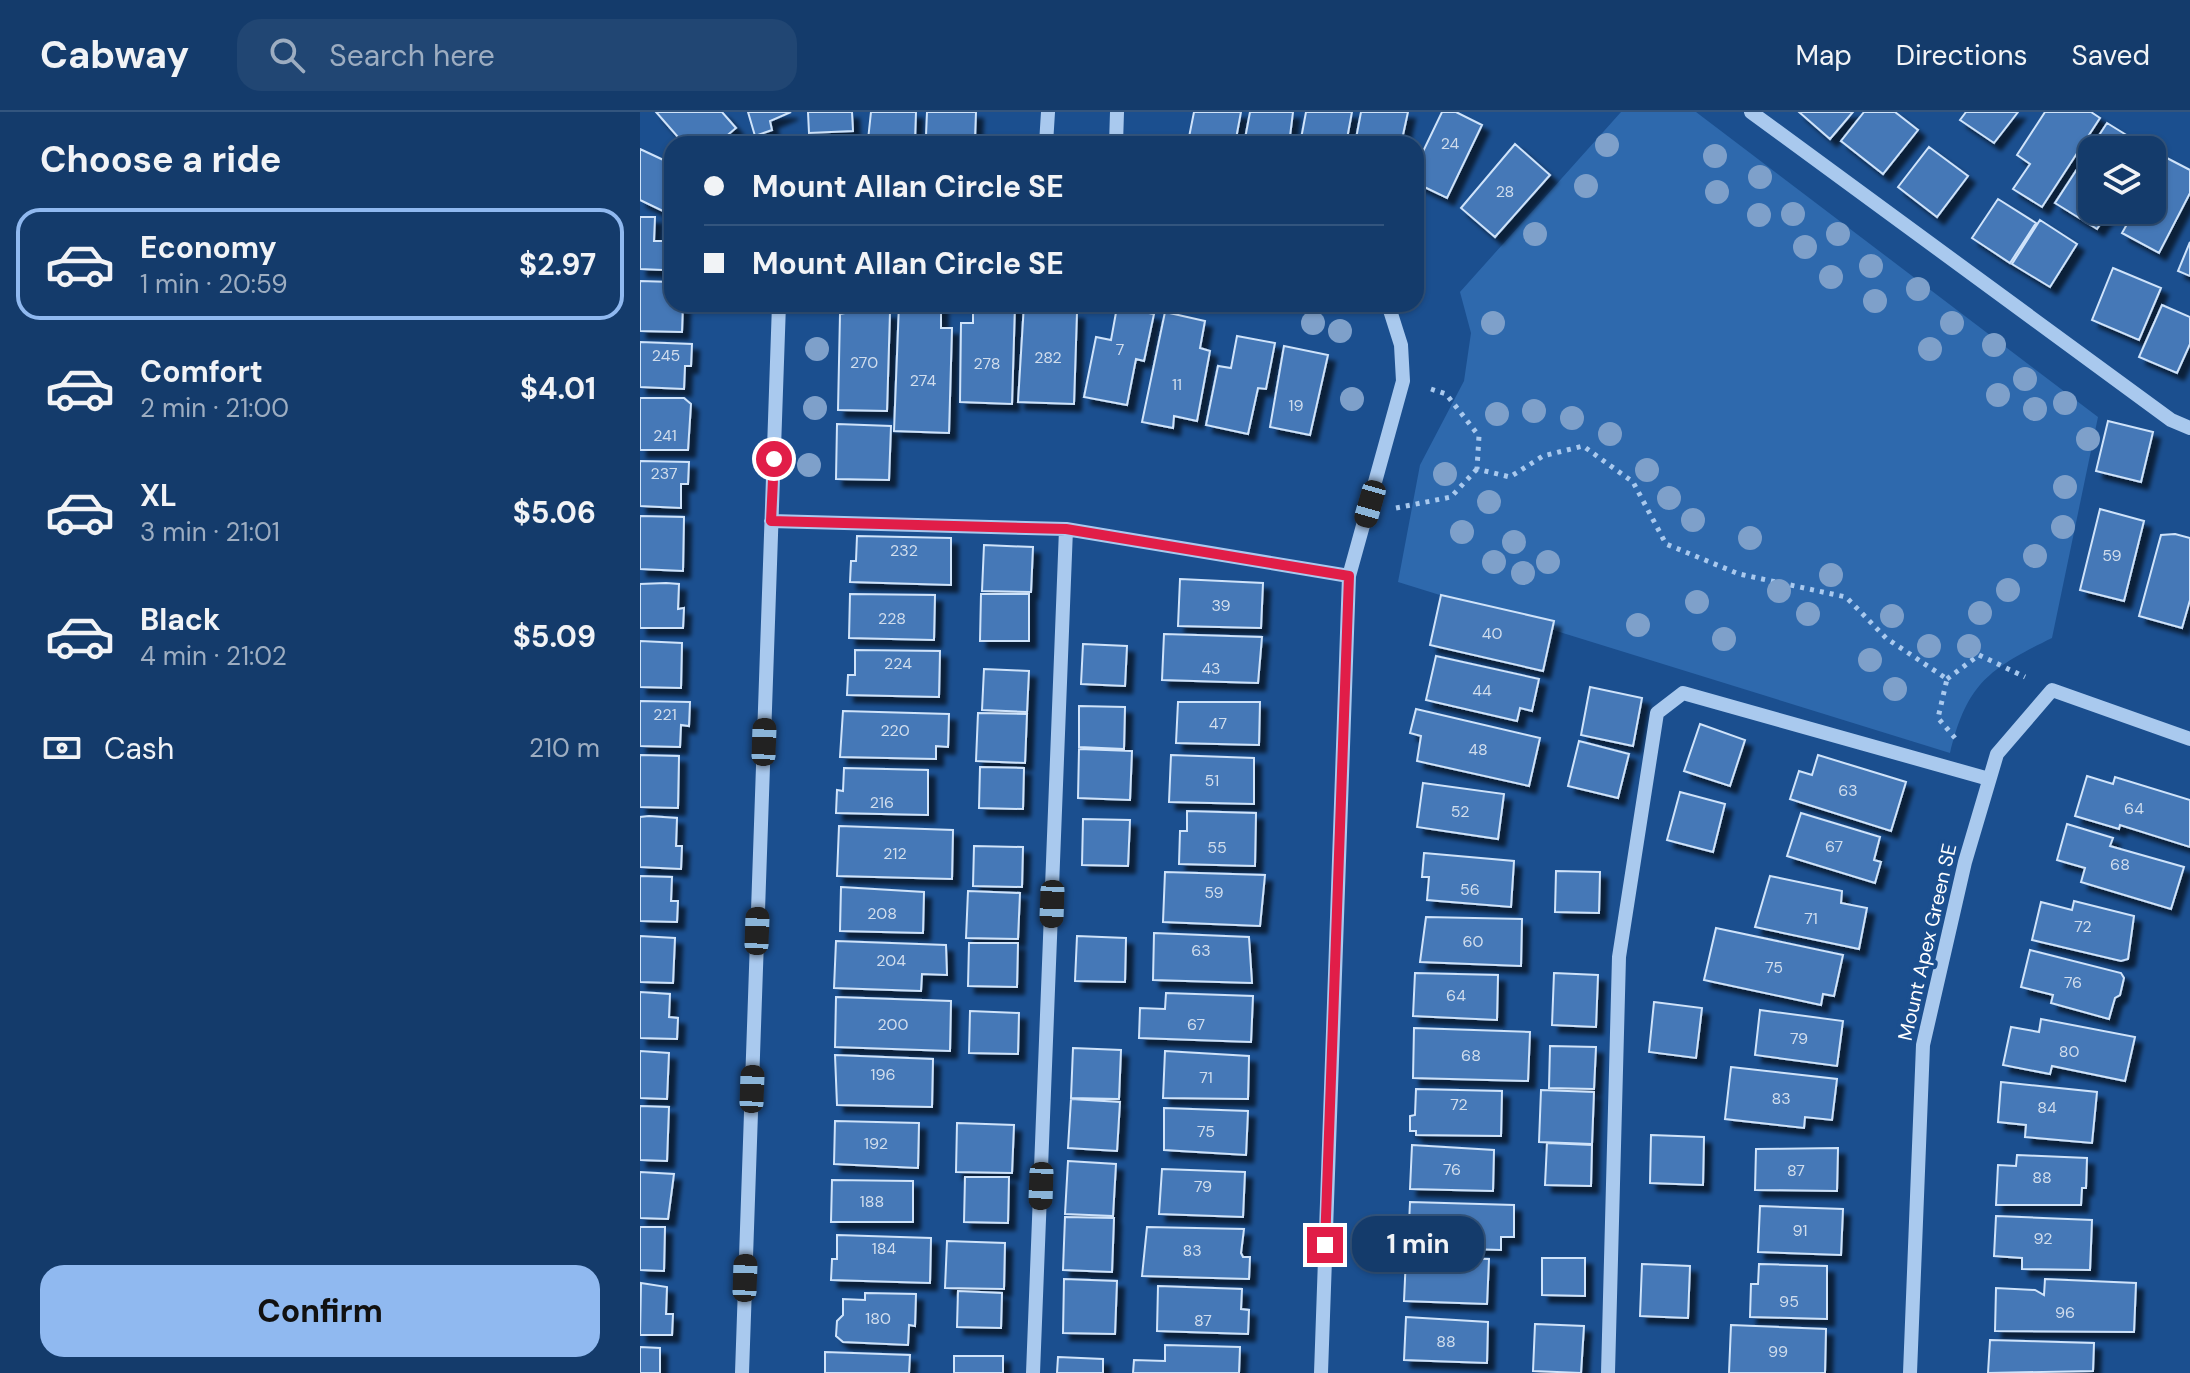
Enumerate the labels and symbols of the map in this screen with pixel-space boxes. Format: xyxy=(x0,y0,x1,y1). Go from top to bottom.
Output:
house number: 24 xyxy=(1441,133,1460,154)
house number: 28 xyxy=(1496,181,1514,202)
house number: 7 xyxy=(1116,339,1124,360)
house number: 245 xyxy=(652,345,680,366)
house number: 282 xyxy=(1034,347,1062,368)
house number: 270 xyxy=(850,352,878,373)
house number: 278 xyxy=(974,353,1000,374)
house number: 274 xyxy=(910,370,936,391)
house number: 11 xyxy=(1172,374,1182,395)
house number: 19 xyxy=(1288,395,1304,416)
house number: 241 xyxy=(653,425,677,446)
route start xyxy=(756,441,792,477)
house number: 237 xyxy=(651,463,677,484)
car xyxy=(1352,478,1388,530)
house number: 232 xyxy=(890,540,918,561)
house number: 59 xyxy=(2102,545,2122,566)
house number: 39 xyxy=(1211,595,1231,616)
house number: 228 xyxy=(878,608,906,629)
house number: 40 xyxy=(1482,623,1502,644)
house number: 224 xyxy=(884,653,912,674)
house number: 43 xyxy=(1201,658,1221,679)
house number: 44 xyxy=(1472,680,1492,701)
house number: 221 xyxy=(653,704,677,725)
house number: 47 xyxy=(1209,713,1227,734)
car xyxy=(751,718,777,766)
house number: 220 xyxy=(880,720,910,741)
house number: 48 xyxy=(1468,739,1488,760)
house number: 51 xyxy=(1205,770,1219,791)
house number: 63 xyxy=(1838,780,1858,801)
house number: 216 xyxy=(870,792,894,813)
house number: 64 xyxy=(2124,798,2144,819)
house number: 52 xyxy=(1451,801,1469,822)
house number: 67 xyxy=(1825,836,1843,857)
house number: 55 xyxy=(1207,837,1227,858)
street label: Mount Apex Green SE xyxy=(1892,841,1962,1043)
house number: 212 xyxy=(883,843,907,864)
house number: 68 xyxy=(2110,854,2130,875)
house number: 56 xyxy=(1460,879,1480,900)
car xyxy=(1039,880,1065,928)
house number: 59 xyxy=(1204,882,1224,903)
house number: 208 xyxy=(867,903,897,924)
car xyxy=(744,907,770,955)
house number: 71 xyxy=(1804,908,1818,929)
house number: 72 xyxy=(2074,916,2092,937)
house number: 60 xyxy=(1463,931,1484,952)
house number: 63 xyxy=(1191,940,1211,961)
house number: 204 xyxy=(876,950,906,971)
house number: 75 xyxy=(1765,957,1783,978)
house number: 76 xyxy=(2064,972,2082,993)
house number: 64 xyxy=(1446,985,1466,1006)
house number: 200 xyxy=(878,1014,909,1035)
house number: 67 xyxy=(1187,1014,1205,1035)
house number: 79 xyxy=(1790,1028,1808,1049)
house number: 80 xyxy=(2059,1041,2079,1062)
house number: 68 xyxy=(1461,1045,1481,1066)
house number: 196 xyxy=(870,1064,896,1085)
car xyxy=(739,1065,765,1113)
house number: 71 xyxy=(1199,1067,1213,1088)
house number: 83 xyxy=(1771,1088,1791,1109)
house number: 72 xyxy=(1450,1094,1468,1115)
house number: 84 xyxy=(2037,1097,2057,1118)
house number: 75 xyxy=(1197,1121,1215,1142)
house number: 192 xyxy=(864,1133,888,1154)
house number: 76 xyxy=(1443,1159,1461,1180)
house number: 87 xyxy=(1787,1160,1805,1181)
car xyxy=(1028,1162,1054,1210)
house number: 88 xyxy=(2032,1167,2052,1188)
house number: 79 xyxy=(1194,1176,1212,1197)
house number: 188 xyxy=(860,1191,884,1212)
callout: 1 min xyxy=(1353,1217,1485,1273)
house number: 91 xyxy=(1793,1220,1807,1241)
route end xyxy=(1307,1227,1343,1263)
house number: 92 xyxy=(2034,1228,2053,1249)
house number: 184 xyxy=(872,1238,897,1259)
house number: 83 xyxy=(1182,1240,1202,1261)
car xyxy=(732,1254,758,1302)
house number: 95 xyxy=(1779,1291,1799,1312)
house number: 96 xyxy=(2055,1302,2075,1323)
house number: 180 xyxy=(865,1308,891,1329)
house number: 87 xyxy=(1194,1310,1212,1331)
house number: 88 xyxy=(1436,1331,1456,1352)
house number: 99 xyxy=(1768,1341,1788,1362)

